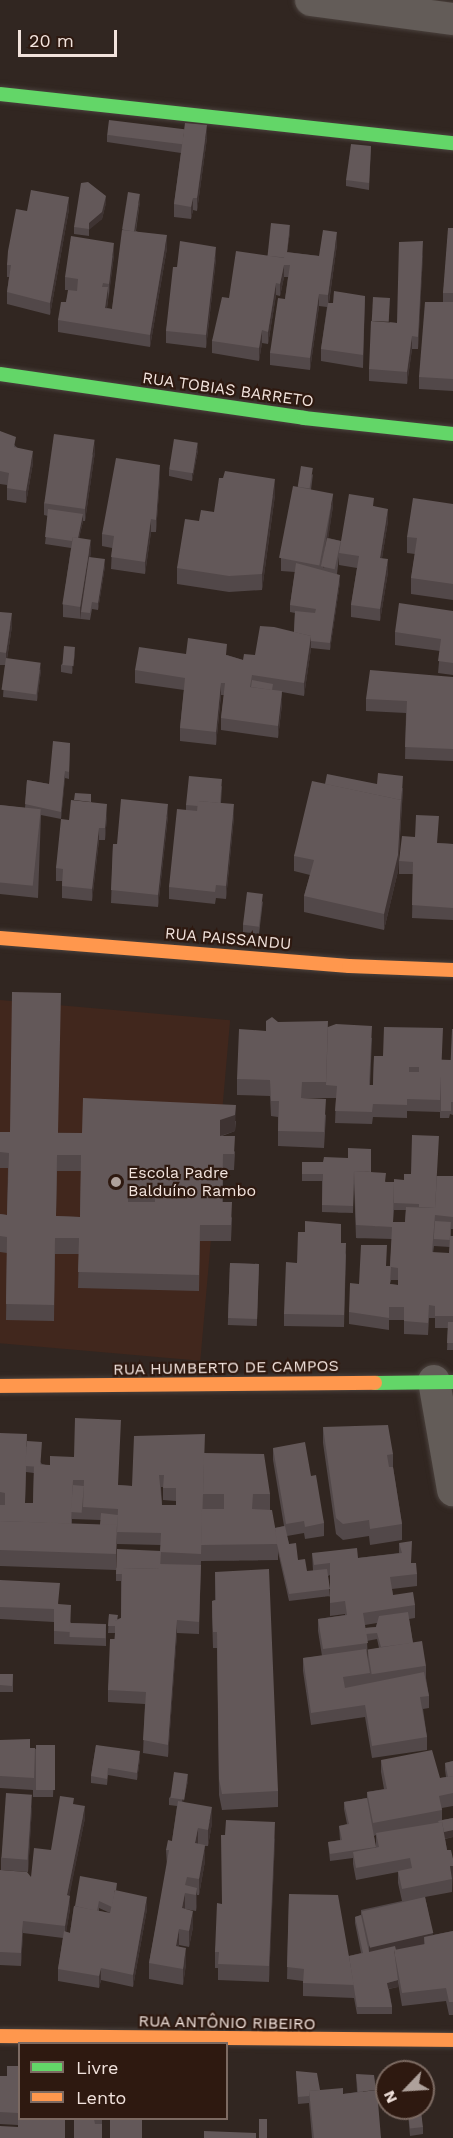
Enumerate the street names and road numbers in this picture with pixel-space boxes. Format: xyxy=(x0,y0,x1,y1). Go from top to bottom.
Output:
street label: RUA TOBIAS BARRETO xyxy=(141,368,315,412)
street label: RUA PAISSANDU xyxy=(164,924,292,954)
street label: RUA HUMBERTO DE CAMPOS xyxy=(113,1356,339,1380)
street label: RUA ANTÔNIO RIBEIRO xyxy=(138,2012,316,2034)

